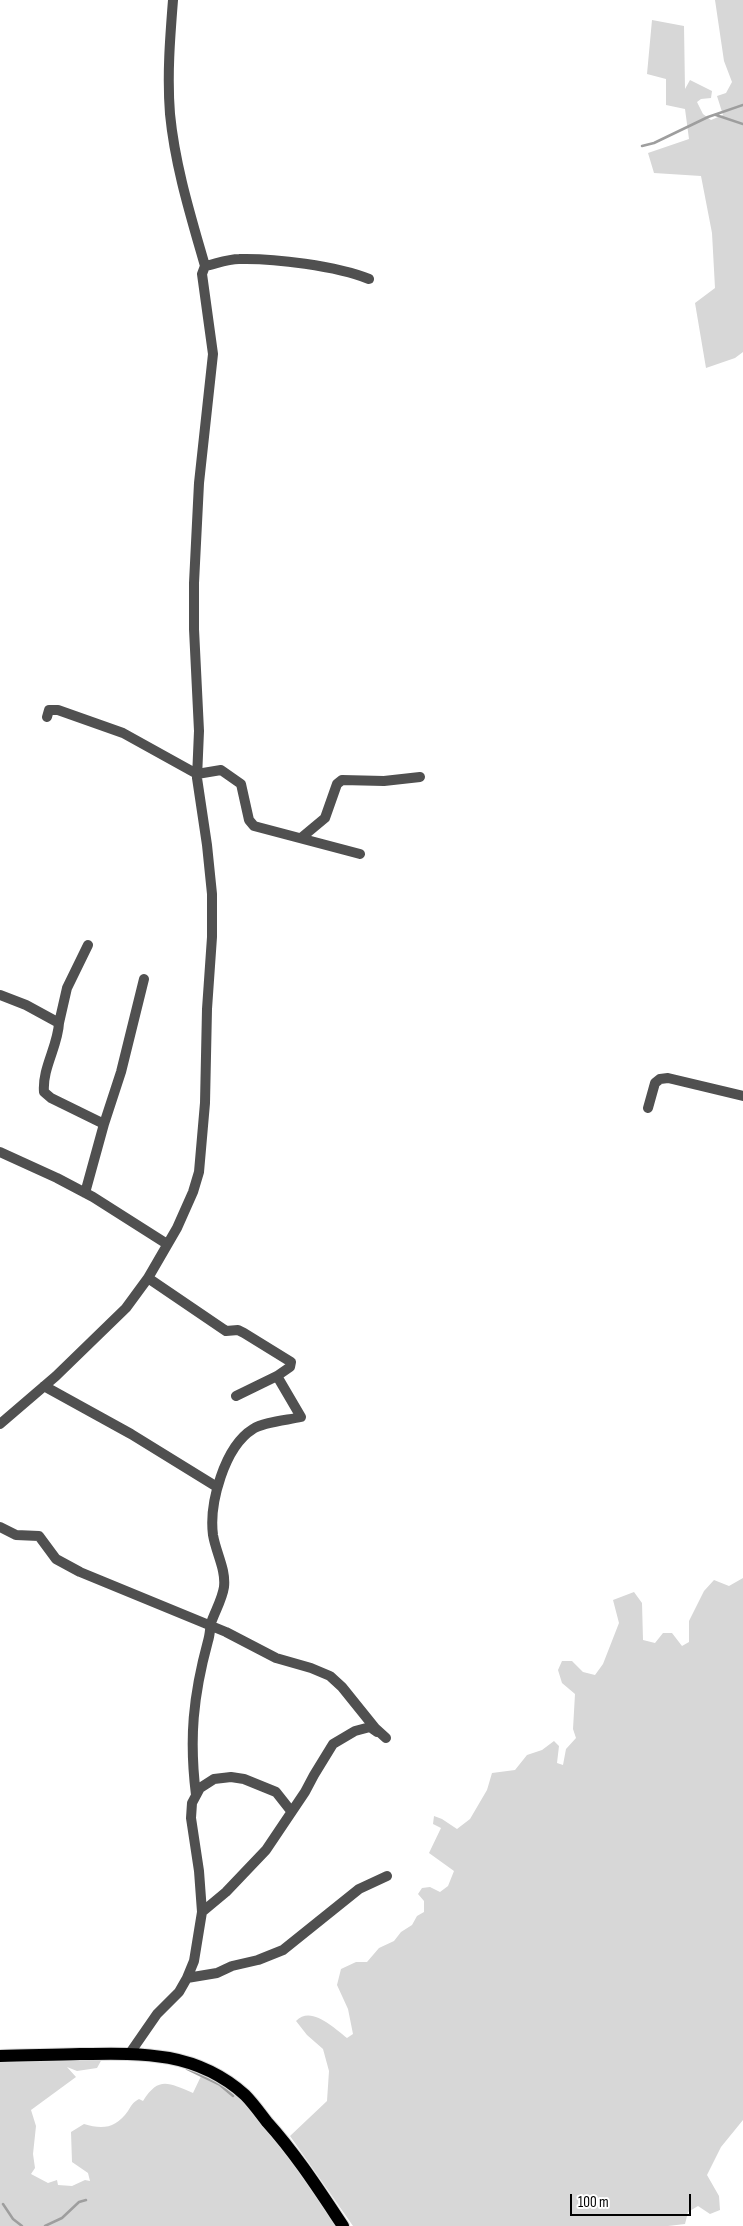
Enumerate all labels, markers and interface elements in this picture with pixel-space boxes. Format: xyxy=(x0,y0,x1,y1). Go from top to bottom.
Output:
scale bar xyxy=(573,2184,694,2216)
text: 100 m xyxy=(578,2193,609,2212)

